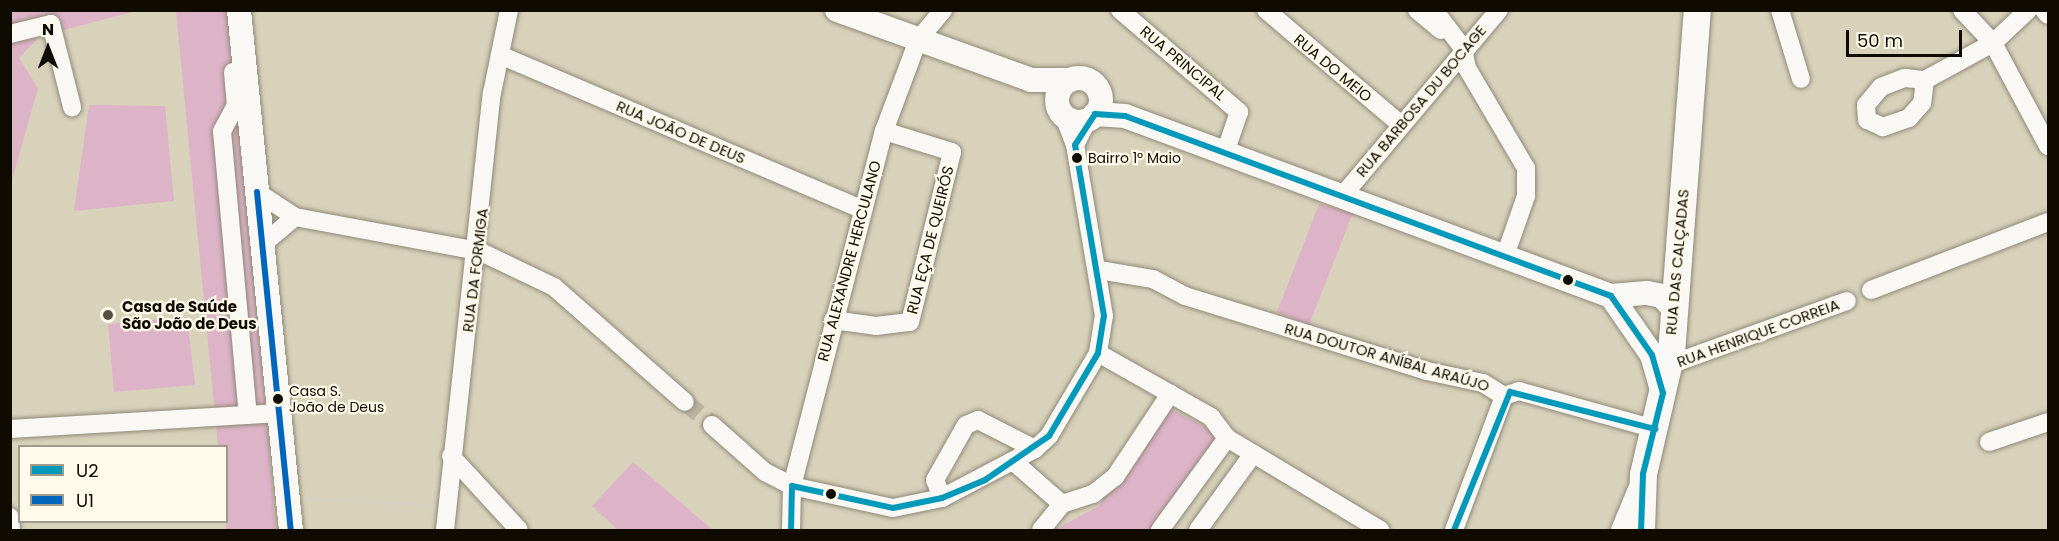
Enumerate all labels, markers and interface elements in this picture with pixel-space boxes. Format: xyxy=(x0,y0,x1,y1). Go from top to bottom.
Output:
north arrow xyxy=(18,18,78,78)
text: N xyxy=(42,18,54,41)
scale bar xyxy=(1849,18,1964,56)
street label: RUA BARBOSA DU BOCAGE xyxy=(1352,21,1490,181)
street label: RUA PRINCIPAL xyxy=(1137,22,1229,104)
text: 50 m xyxy=(1857,28,1903,53)
street label: RUA DO MEIO xyxy=(1291,30,1375,106)
street label: RUA JOÃO DE DEUS xyxy=(614,97,748,167)
place label: Bairro 1º Maio xyxy=(1088,150,1181,166)
marker: Bairro 1º Maio xyxy=(1071,152,1083,164)
street label: RUA ALEXANDRE HERCULANO xyxy=(814,159,884,363)
street label: RUA EÇA DE QUEIRÓS xyxy=(903,164,957,316)
street label: RUA DAS CALÇADAS xyxy=(1662,188,1692,336)
street label: RUA DA FORMIGA xyxy=(458,207,492,333)
unlabelled marker xyxy=(1562,274,1574,286)
street label: RUA HENRIQUE CORREIA xyxy=(1674,295,1842,371)
place label: Casa de Saúde São João de Deus xyxy=(122,297,257,332)
marker: Casa de Saúde São João de Deus xyxy=(99,306,117,324)
street label: RUA DOUTOR ANÍBAL ARAÚJO xyxy=(1283,319,1491,395)
place label: Casa S. João de Deus xyxy=(289,383,384,416)
marker: Casa S. João de Deus xyxy=(272,393,284,405)
legend xyxy=(18,445,228,523)
text: U2 xyxy=(76,458,99,483)
text: U1 xyxy=(76,488,94,513)
unlabelled marker xyxy=(825,488,837,500)

